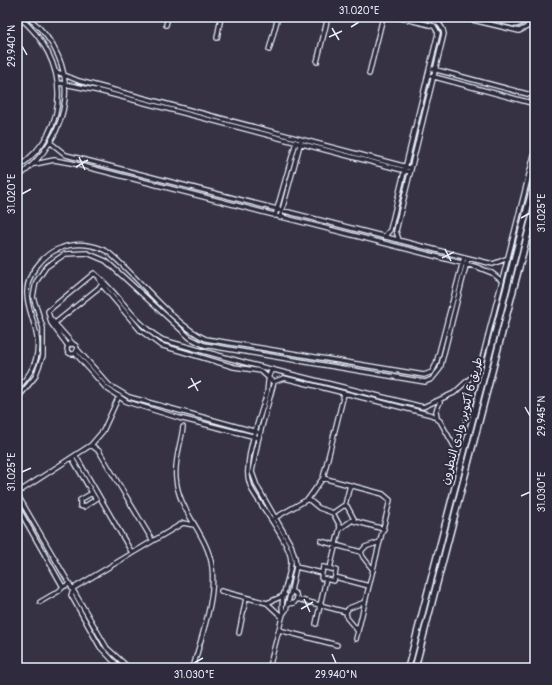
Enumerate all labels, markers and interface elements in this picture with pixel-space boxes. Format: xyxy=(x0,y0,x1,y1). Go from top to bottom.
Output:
text: 31.020°E xyxy=(339,5,379,17)
text: 29.940°N xyxy=(6,25,18,67)
text: 31.020°E xyxy=(6,174,18,214)
text: 31.025°E xyxy=(536,193,548,233)
street label: طريق 6 أكتوبر, وادى النطرون xyxy=(438,355,486,487)
text: 29.945°N xyxy=(536,396,548,436)
text: 31.025°E xyxy=(6,452,18,492)
text: 31.030°E xyxy=(536,472,548,512)
text: 31.030°E xyxy=(174,669,214,681)
text: 29.940°N xyxy=(315,669,357,681)

